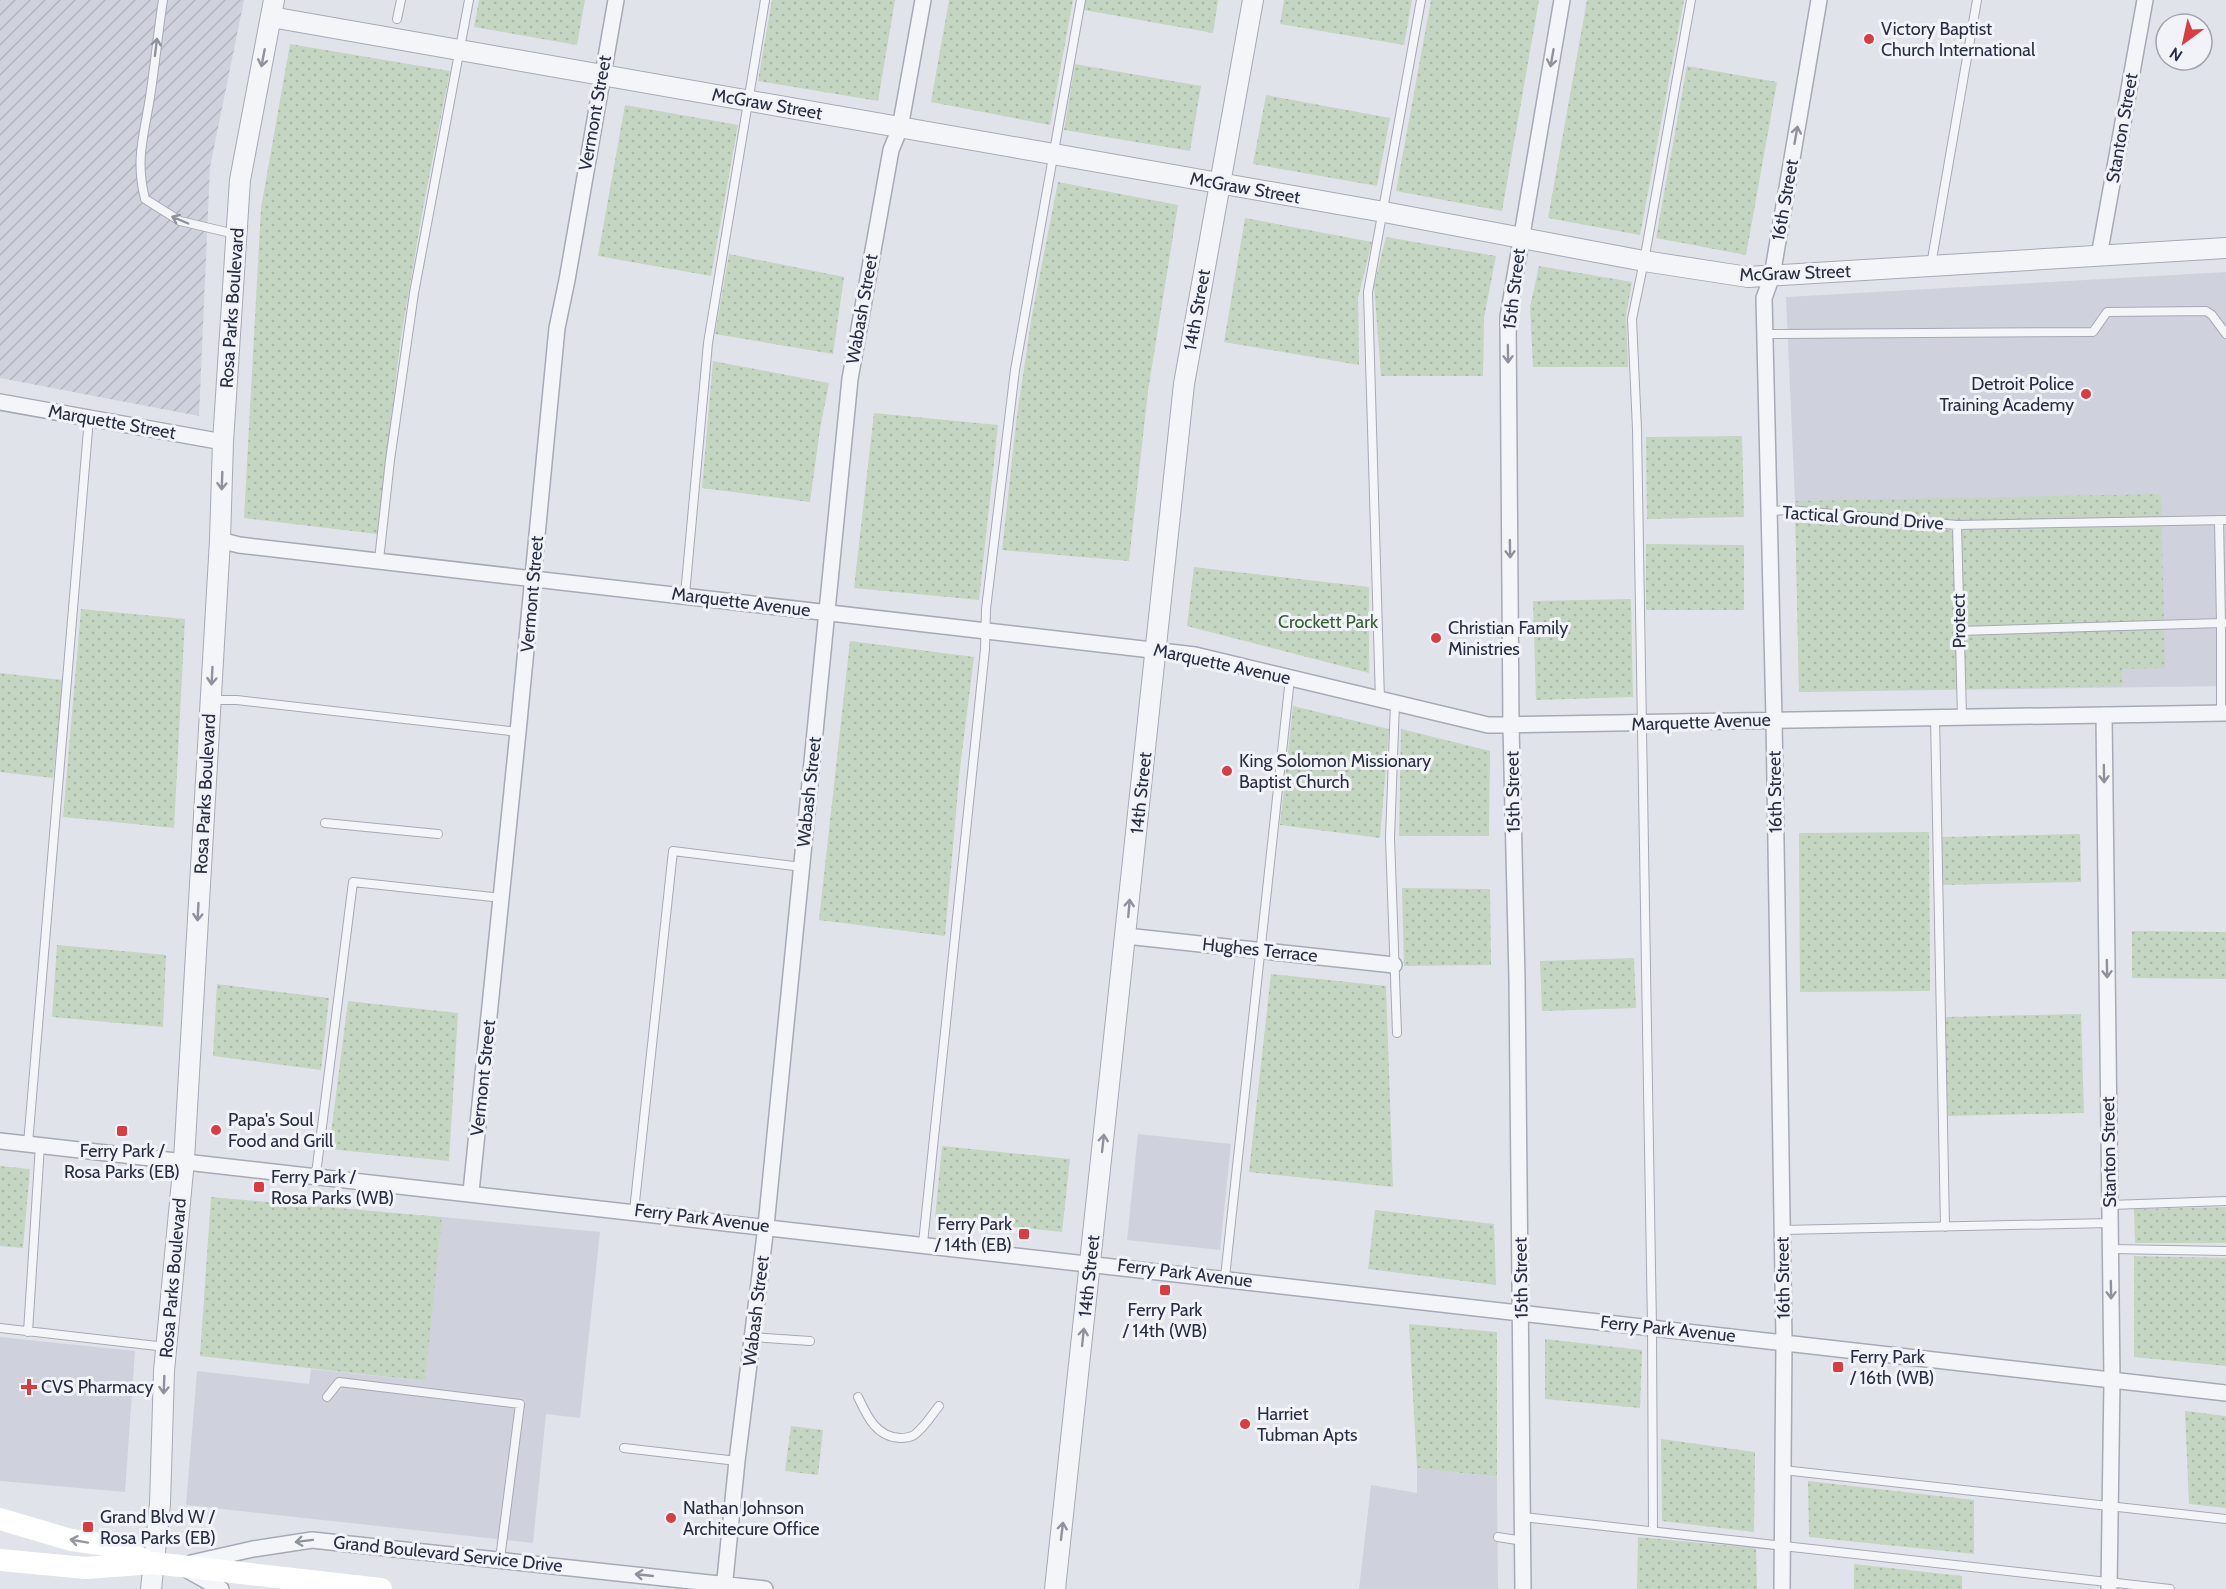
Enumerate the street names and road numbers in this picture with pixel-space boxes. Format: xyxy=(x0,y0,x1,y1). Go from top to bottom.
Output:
street label: Vermont Street xyxy=(574,54,616,172)
street label: Stanton Street xyxy=(2102,71,2142,185)
street label: McGraw Street xyxy=(710,83,824,125)
street label: 16th Street xyxy=(1767,158,1803,242)
street label: McGraw Street xyxy=(1188,167,1302,209)
street label: Rosa Parks Boulevard xyxy=(215,227,249,389)
street label: 15th Street xyxy=(1498,247,1530,331)
street label: Wabash Street xyxy=(842,252,882,366)
street label: McGraw Street xyxy=(1739,260,1851,286)
street label: 14th Street xyxy=(1179,268,1215,352)
street label: Marquette Street xyxy=(47,400,177,444)
street label: Tactical Ground Drive xyxy=(1782,501,1944,535)
street label: Vermont Street xyxy=(516,535,548,653)
street label: Marquette Avenue xyxy=(670,583,812,621)
street label: Protect xyxy=(1948,593,1970,649)
street label: Marquette Avenue xyxy=(1151,639,1293,689)
street label: Marquette Avenue xyxy=(1631,709,1771,735)
street label: Rosa Parks Boulevard xyxy=(190,713,220,875)
street label: Wabash Street xyxy=(792,736,826,848)
street label: 14th Street xyxy=(1126,751,1156,835)
street label: 15th Street xyxy=(1501,751,1525,833)
street label: 16th Street xyxy=(1763,751,1787,833)
street label: Hughes Terrace xyxy=(1201,933,1319,967)
street label: Vermont Street xyxy=(466,1019,500,1137)
street label: Stanton Street xyxy=(2097,1096,2121,1208)
street label: Rosa Parks Boulevard xyxy=(155,1197,191,1359)
street label: Ferry Park Avenue xyxy=(633,1199,771,1237)
street label: 14th Street xyxy=(1074,1234,1104,1318)
street label: 15th Street xyxy=(1509,1237,1533,1319)
street label: 16th Street xyxy=(1771,1237,1795,1319)
street label: Ferry Park Avenue xyxy=(1116,1254,1254,1292)
street label: Wabash Street xyxy=(738,1255,774,1367)
street label: Ferry Park Avenue xyxy=(1599,1311,1737,1347)
street label: Grand Boulevard Service Drive xyxy=(332,1531,564,1577)

